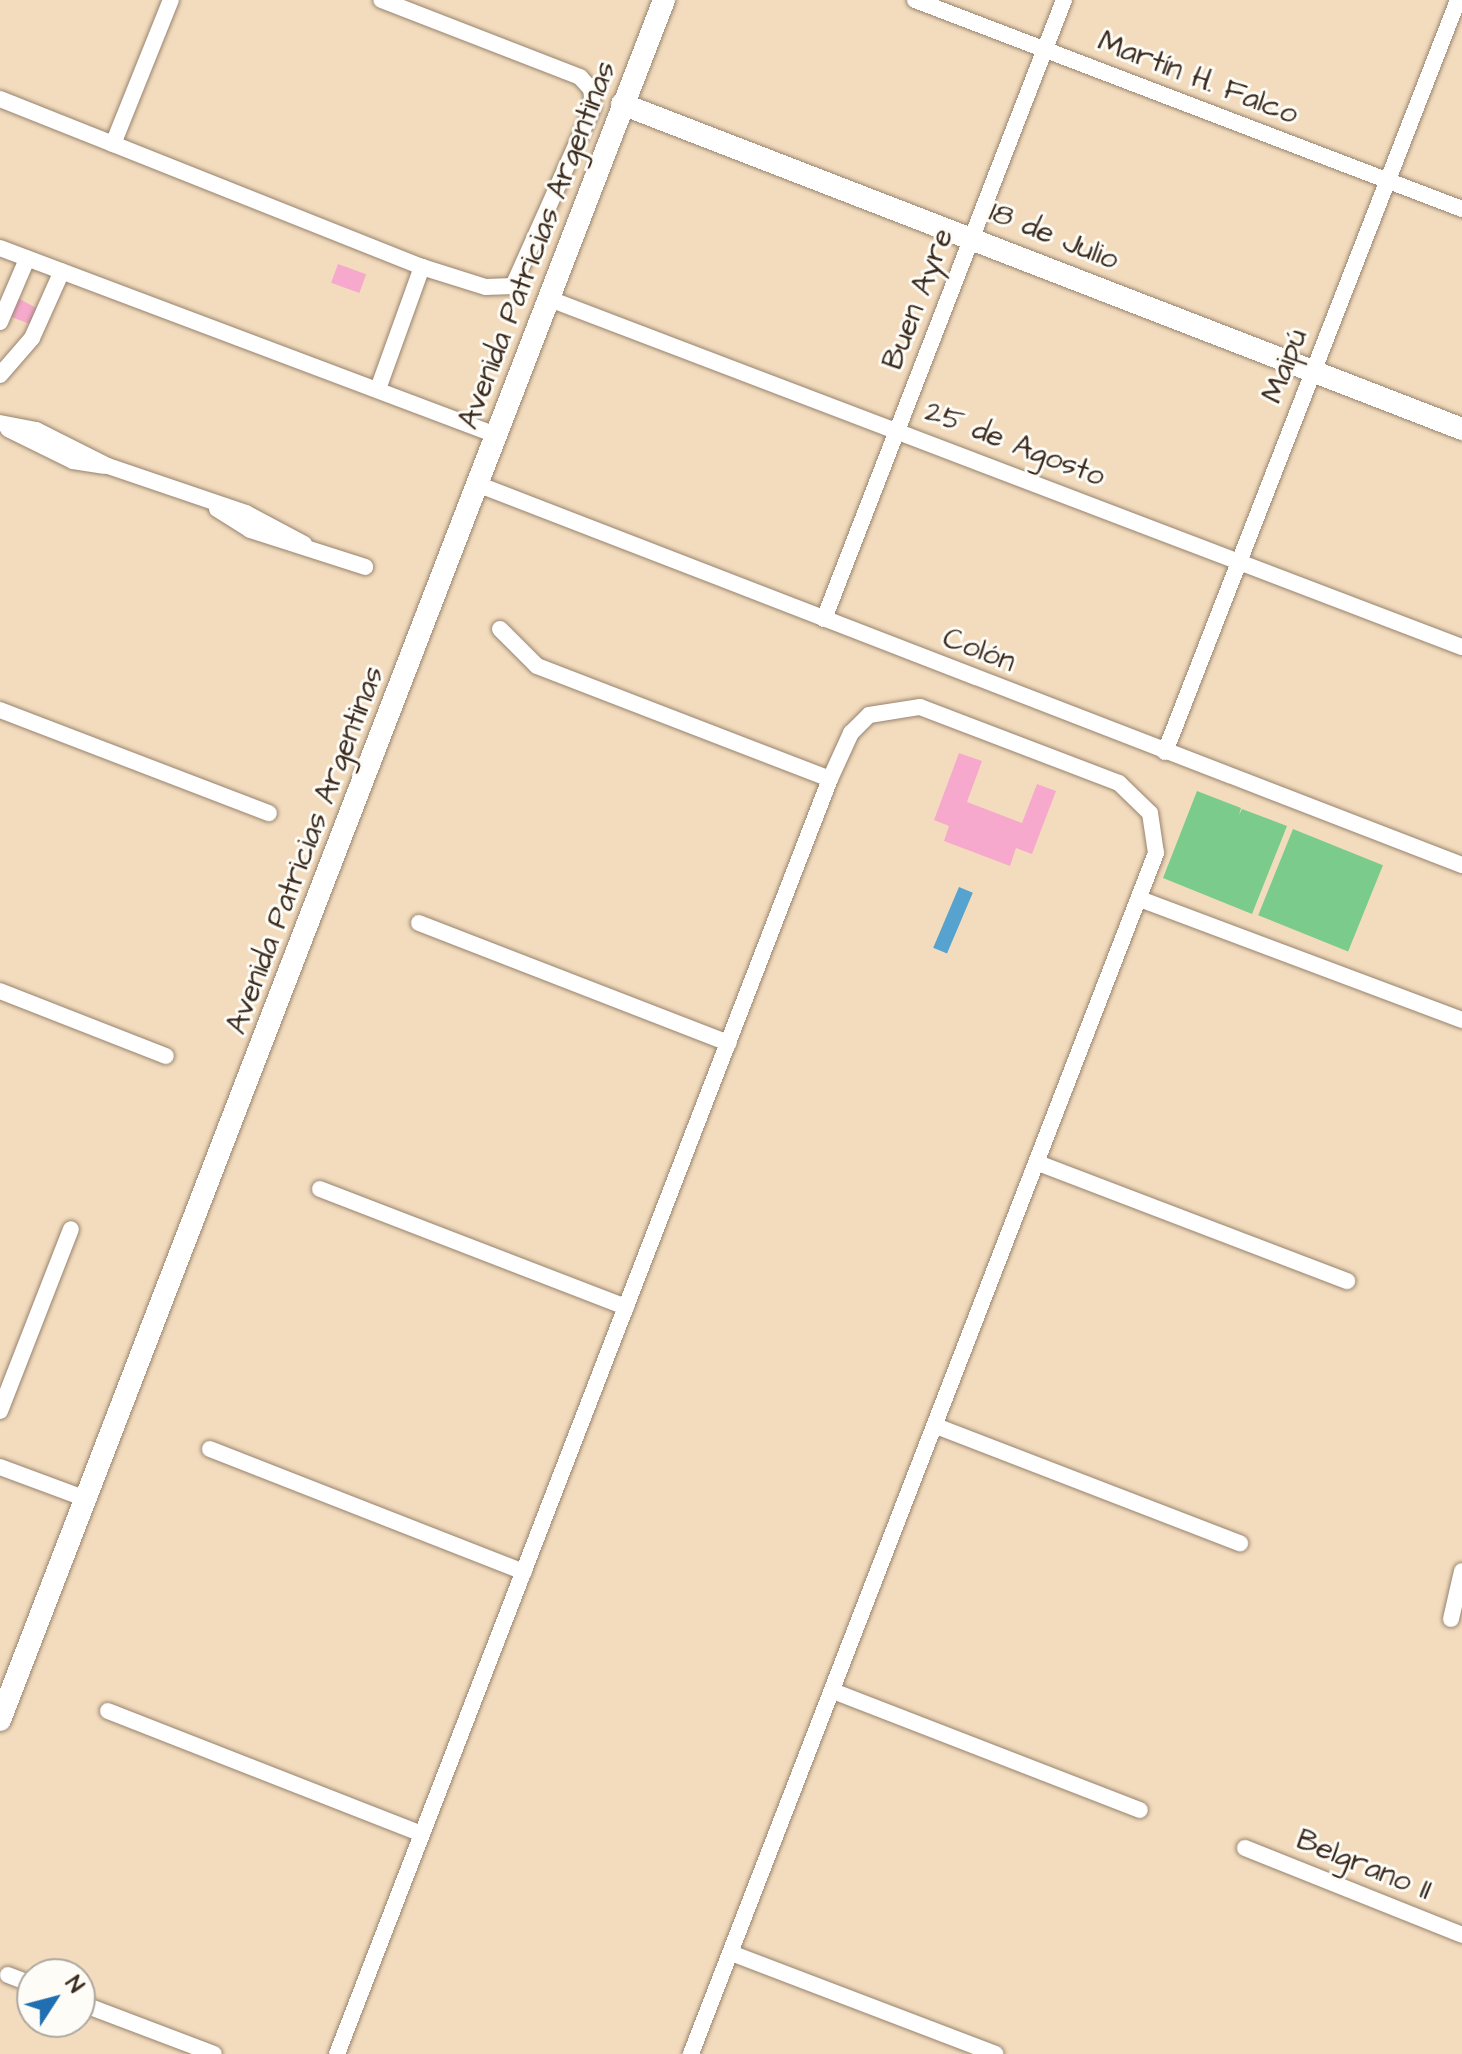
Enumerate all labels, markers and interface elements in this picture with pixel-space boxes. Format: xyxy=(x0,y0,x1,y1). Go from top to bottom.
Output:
street label: Martín H. Falco xyxy=(1093,23,1303,133)
street label: Avenida Patricias Argentinas xyxy=(450,56,624,434)
street label: 18 de Julio xyxy=(984,194,1124,278)
street label: Buen Ayre xyxy=(875,223,961,375)
street label: Maipú xyxy=(1254,324,1316,408)
street label: 25 de Agosto xyxy=(920,393,1110,495)
street label: Colón xyxy=(938,620,1020,680)
street label: Avenida Patricias Argentinas xyxy=(218,661,392,1039)
street label: Belgrano II xyxy=(1291,1822,1437,1908)
north arrow xyxy=(16,1958,96,2038)
text: N xyxy=(58,1970,91,1999)

